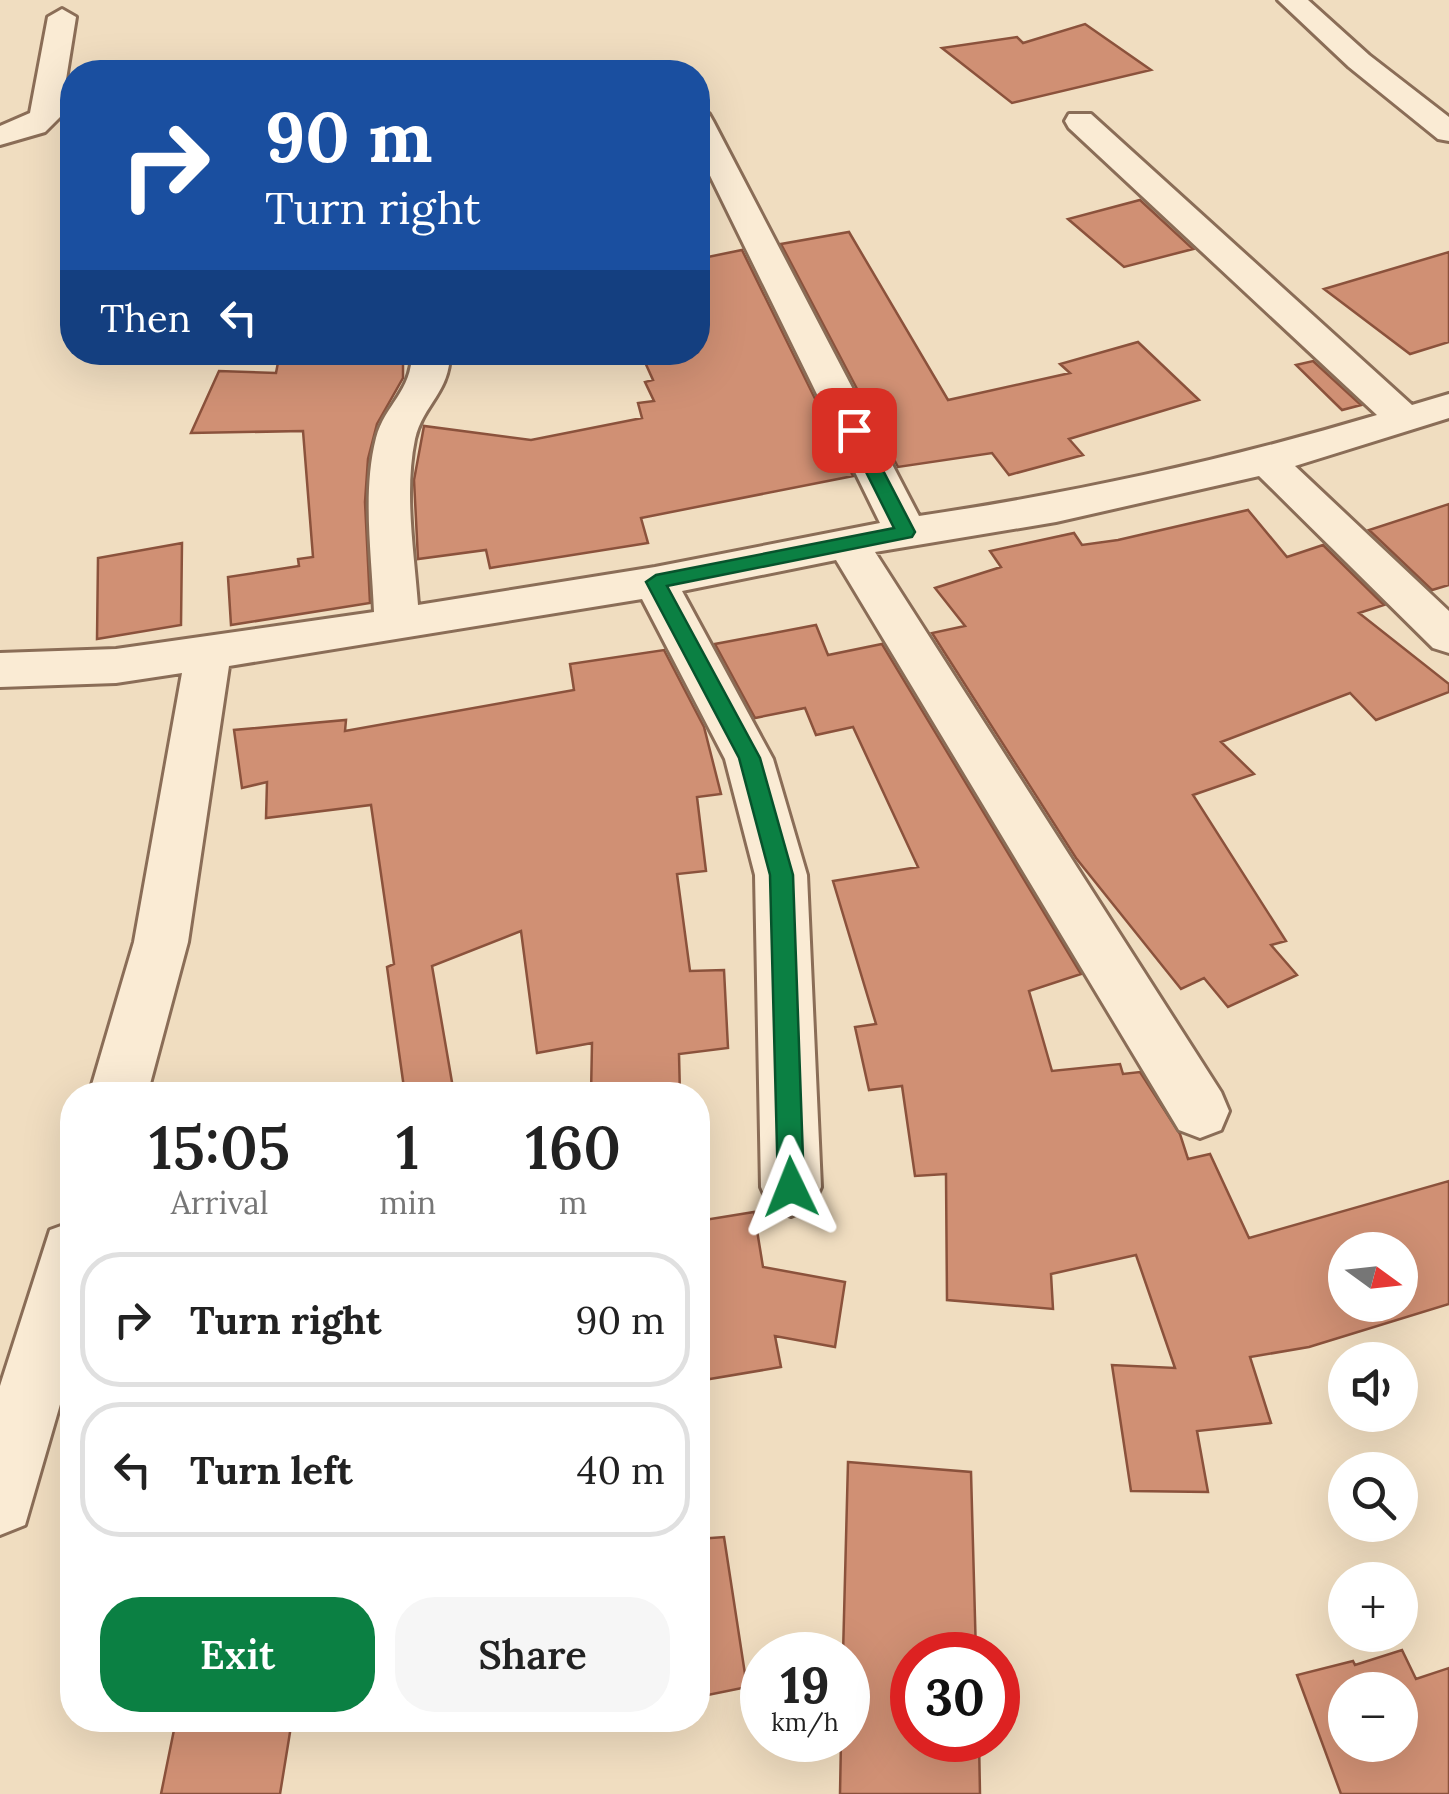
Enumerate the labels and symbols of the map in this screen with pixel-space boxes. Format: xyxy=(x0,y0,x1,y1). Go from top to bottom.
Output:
pin xyxy=(812,388,897,473)
position arrow xyxy=(739,1135,843,1239)
north arrow xyxy=(1328,1232,1418,1322)
speed limit sign: 30 xyxy=(890,1632,1020,1762)

